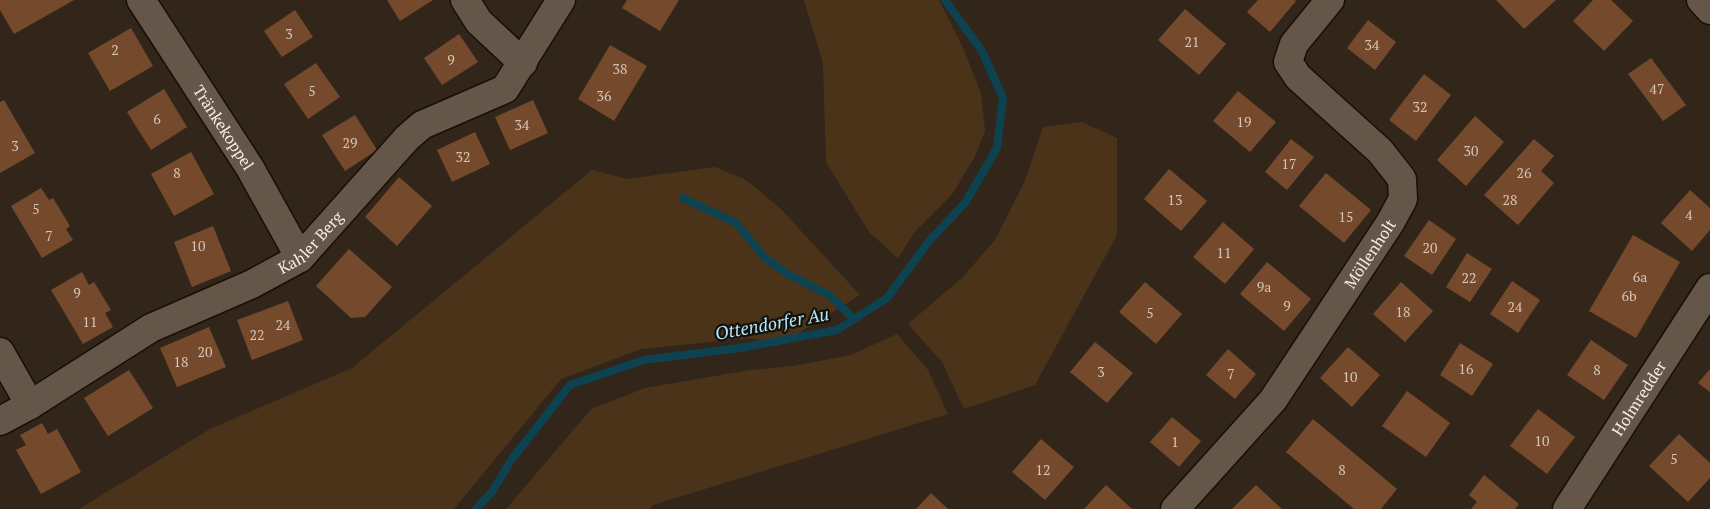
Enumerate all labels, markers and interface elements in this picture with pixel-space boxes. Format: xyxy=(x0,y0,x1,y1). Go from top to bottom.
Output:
house number: 3 xyxy=(285,24,293,43)
house number: 21 xyxy=(1185,32,1199,51)
house number: 34 xyxy=(1365,35,1380,54)
house number: 2 xyxy=(111,40,119,59)
house number: 9 xyxy=(447,50,455,69)
house number: 38 xyxy=(613,59,627,78)
house number: 47 xyxy=(1650,79,1664,98)
street label: Tränkekoppel xyxy=(188,81,260,174)
house number: 5 xyxy=(308,81,316,100)
house number: 36 xyxy=(597,86,612,105)
house number: 32 xyxy=(1413,97,1427,116)
house number: 6 xyxy=(153,109,161,128)
house number: 19 xyxy=(1237,112,1251,131)
house number: 34 xyxy=(515,115,530,134)
house number: 29 xyxy=(343,133,357,152)
house number: 3 xyxy=(11,136,19,155)
house number: 30 xyxy=(1464,141,1478,160)
house number: 32 xyxy=(456,147,470,166)
house number: 17 xyxy=(1282,154,1296,173)
house number: 8 xyxy=(173,163,181,182)
house number: 26 xyxy=(1517,163,1532,182)
house number: 13 xyxy=(1168,190,1182,209)
house number: 28 xyxy=(1503,190,1517,209)
house number: 5 xyxy=(32,199,40,218)
house number: 4 xyxy=(1685,205,1693,224)
street label: Kahler Berg xyxy=(274,206,348,279)
house number: 15 xyxy=(1339,207,1353,226)
street label: Möllenholt xyxy=(1339,215,1401,293)
house number: 7 xyxy=(45,226,53,245)
house number: 10 xyxy=(191,236,205,255)
house number: 20 xyxy=(1423,238,1437,257)
house number: 11 xyxy=(1217,243,1231,262)
house number: 6a xyxy=(1633,267,1647,286)
house number: 22 xyxy=(1462,268,1476,287)
house number: 9a xyxy=(1257,277,1271,296)
house number: 9 xyxy=(73,283,81,302)
house number: 6b xyxy=(1621,286,1637,305)
house number: 9 xyxy=(1283,296,1291,315)
house number: 24 xyxy=(1508,297,1523,316)
water label: Ottendorfer Au xyxy=(713,301,831,345)
house number: 18 xyxy=(1396,302,1410,321)
house number: 5 xyxy=(1146,303,1154,322)
house number: 11 xyxy=(83,312,97,331)
house number: 24 xyxy=(276,315,291,334)
house number: 22 xyxy=(250,325,264,344)
house number: 20 xyxy=(198,342,212,361)
house number: 18 xyxy=(174,352,188,371)
street label: Holmredder xyxy=(1606,356,1672,440)
house number: 16 xyxy=(1459,359,1474,378)
house number: 8 xyxy=(1593,360,1601,379)
house number: 3 xyxy=(1097,362,1105,381)
house number: 7 xyxy=(1227,364,1235,383)
house number: 10 xyxy=(1343,367,1357,386)
house number: 10 xyxy=(1535,431,1549,450)
house number: 1 xyxy=(1171,432,1179,451)
house number: 5 xyxy=(1670,449,1678,468)
house number: 12 xyxy=(1036,460,1050,479)
house number: 8 xyxy=(1338,460,1346,479)

